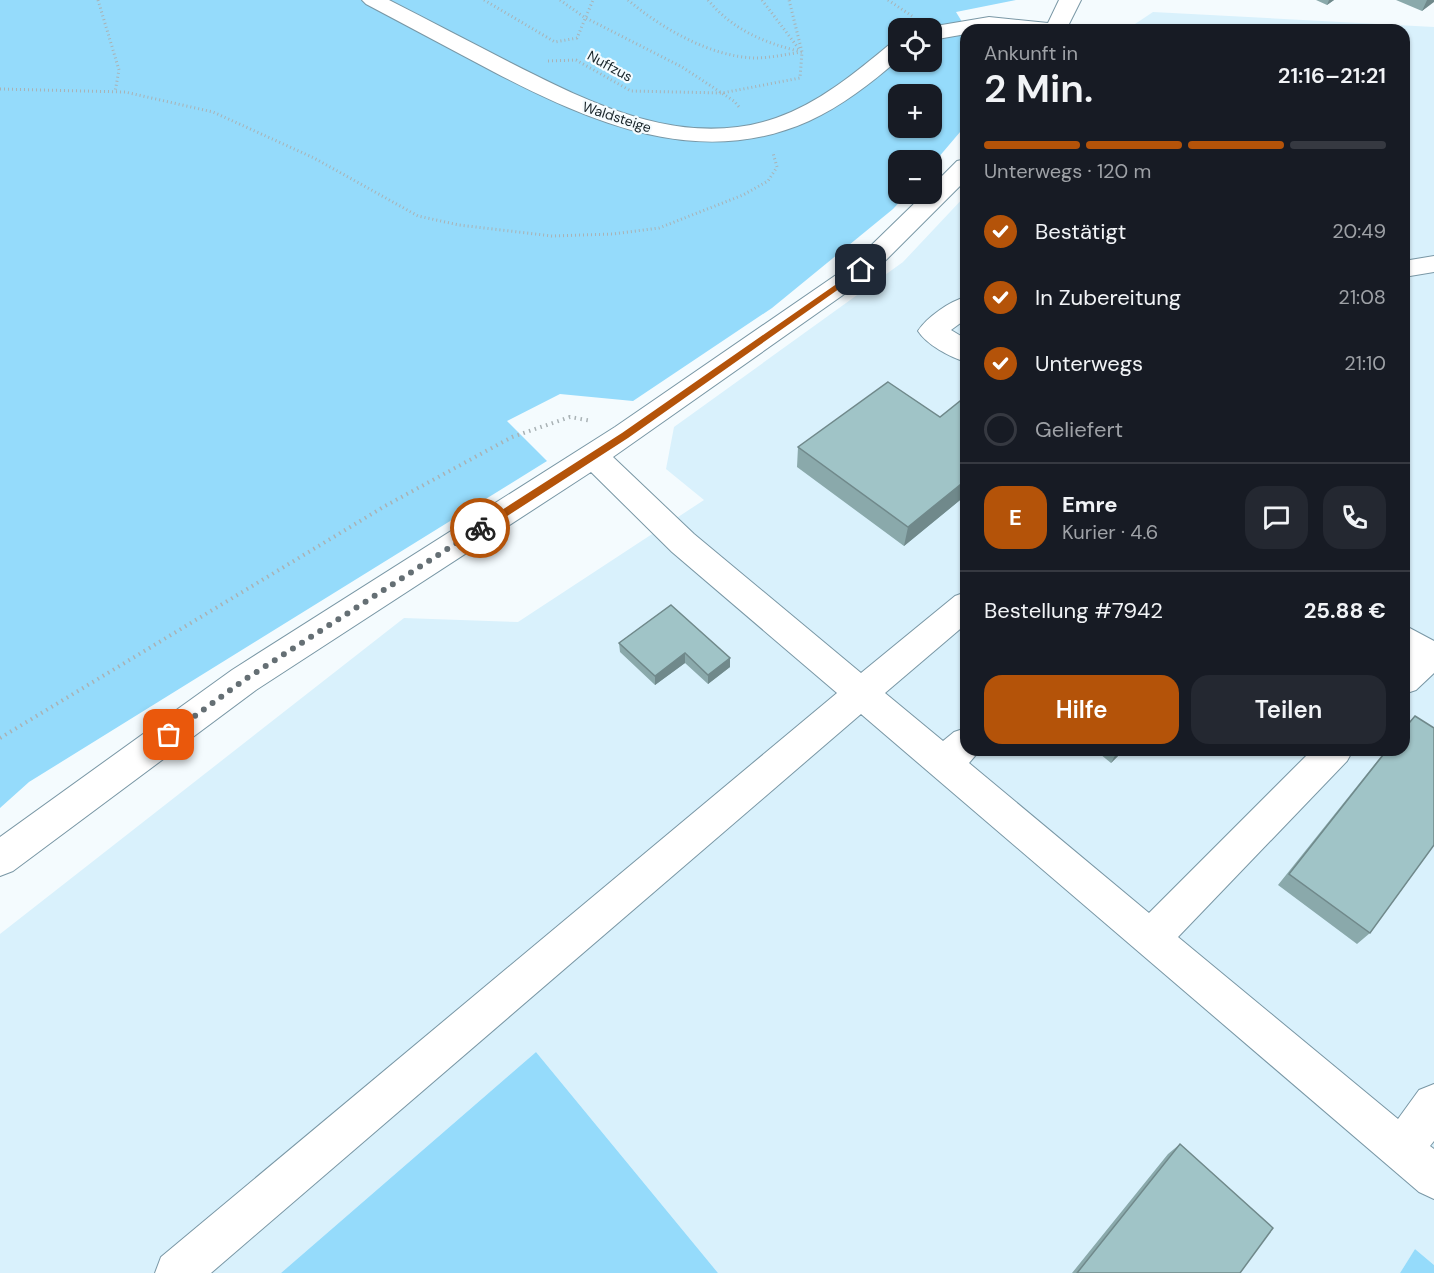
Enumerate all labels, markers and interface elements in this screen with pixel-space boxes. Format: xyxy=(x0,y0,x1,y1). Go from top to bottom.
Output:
map controls xyxy=(888,18,942,204)
button: locate xyxy=(888,18,942,72)
text: Ankunft in xyxy=(984,40,1078,66)
street label: Nuffzus xyxy=(584,46,636,86)
text: 21:16–21:21 xyxy=(1278,61,1386,90)
text: 2 Min. xyxy=(984,63,1093,114)
button: + xyxy=(888,84,942,138)
street label: Waldsteige xyxy=(580,97,654,137)
button: − xyxy=(888,150,942,204)
text: Unterwegs · 120 m xyxy=(984,158,1151,184)
icon: check xyxy=(984,215,1017,248)
text: Bestätigt xyxy=(1035,217,1126,246)
text: 20:49 xyxy=(1332,218,1386,244)
pin xyxy=(835,244,886,295)
icon: home xyxy=(844,253,877,286)
icon: check xyxy=(984,281,1017,314)
text: In Zubereitung xyxy=(1035,283,1181,312)
text: 21:08 xyxy=(1338,284,1386,310)
icon: check xyxy=(984,347,1017,380)
text: Unterwegs xyxy=(1035,349,1143,378)
text: 21:10 xyxy=(1344,350,1386,376)
text: Geliefert xyxy=(1035,415,1123,444)
button: chat xyxy=(1245,486,1308,549)
button: phone xyxy=(1323,486,1386,549)
text: Emre xyxy=(1062,490,1118,519)
courier xyxy=(450,498,510,558)
text: E xyxy=(1009,503,1022,532)
icon: bike xyxy=(464,512,497,545)
text: Kurier · 4.6 xyxy=(1062,519,1158,545)
text: Bestellung #7942 xyxy=(984,596,1163,625)
text: 25.88 € xyxy=(1304,596,1386,625)
button: Hilfe xyxy=(984,675,1179,744)
button: Teilen xyxy=(1191,675,1386,744)
pin xyxy=(143,709,194,760)
icon: bag xyxy=(152,718,185,751)

